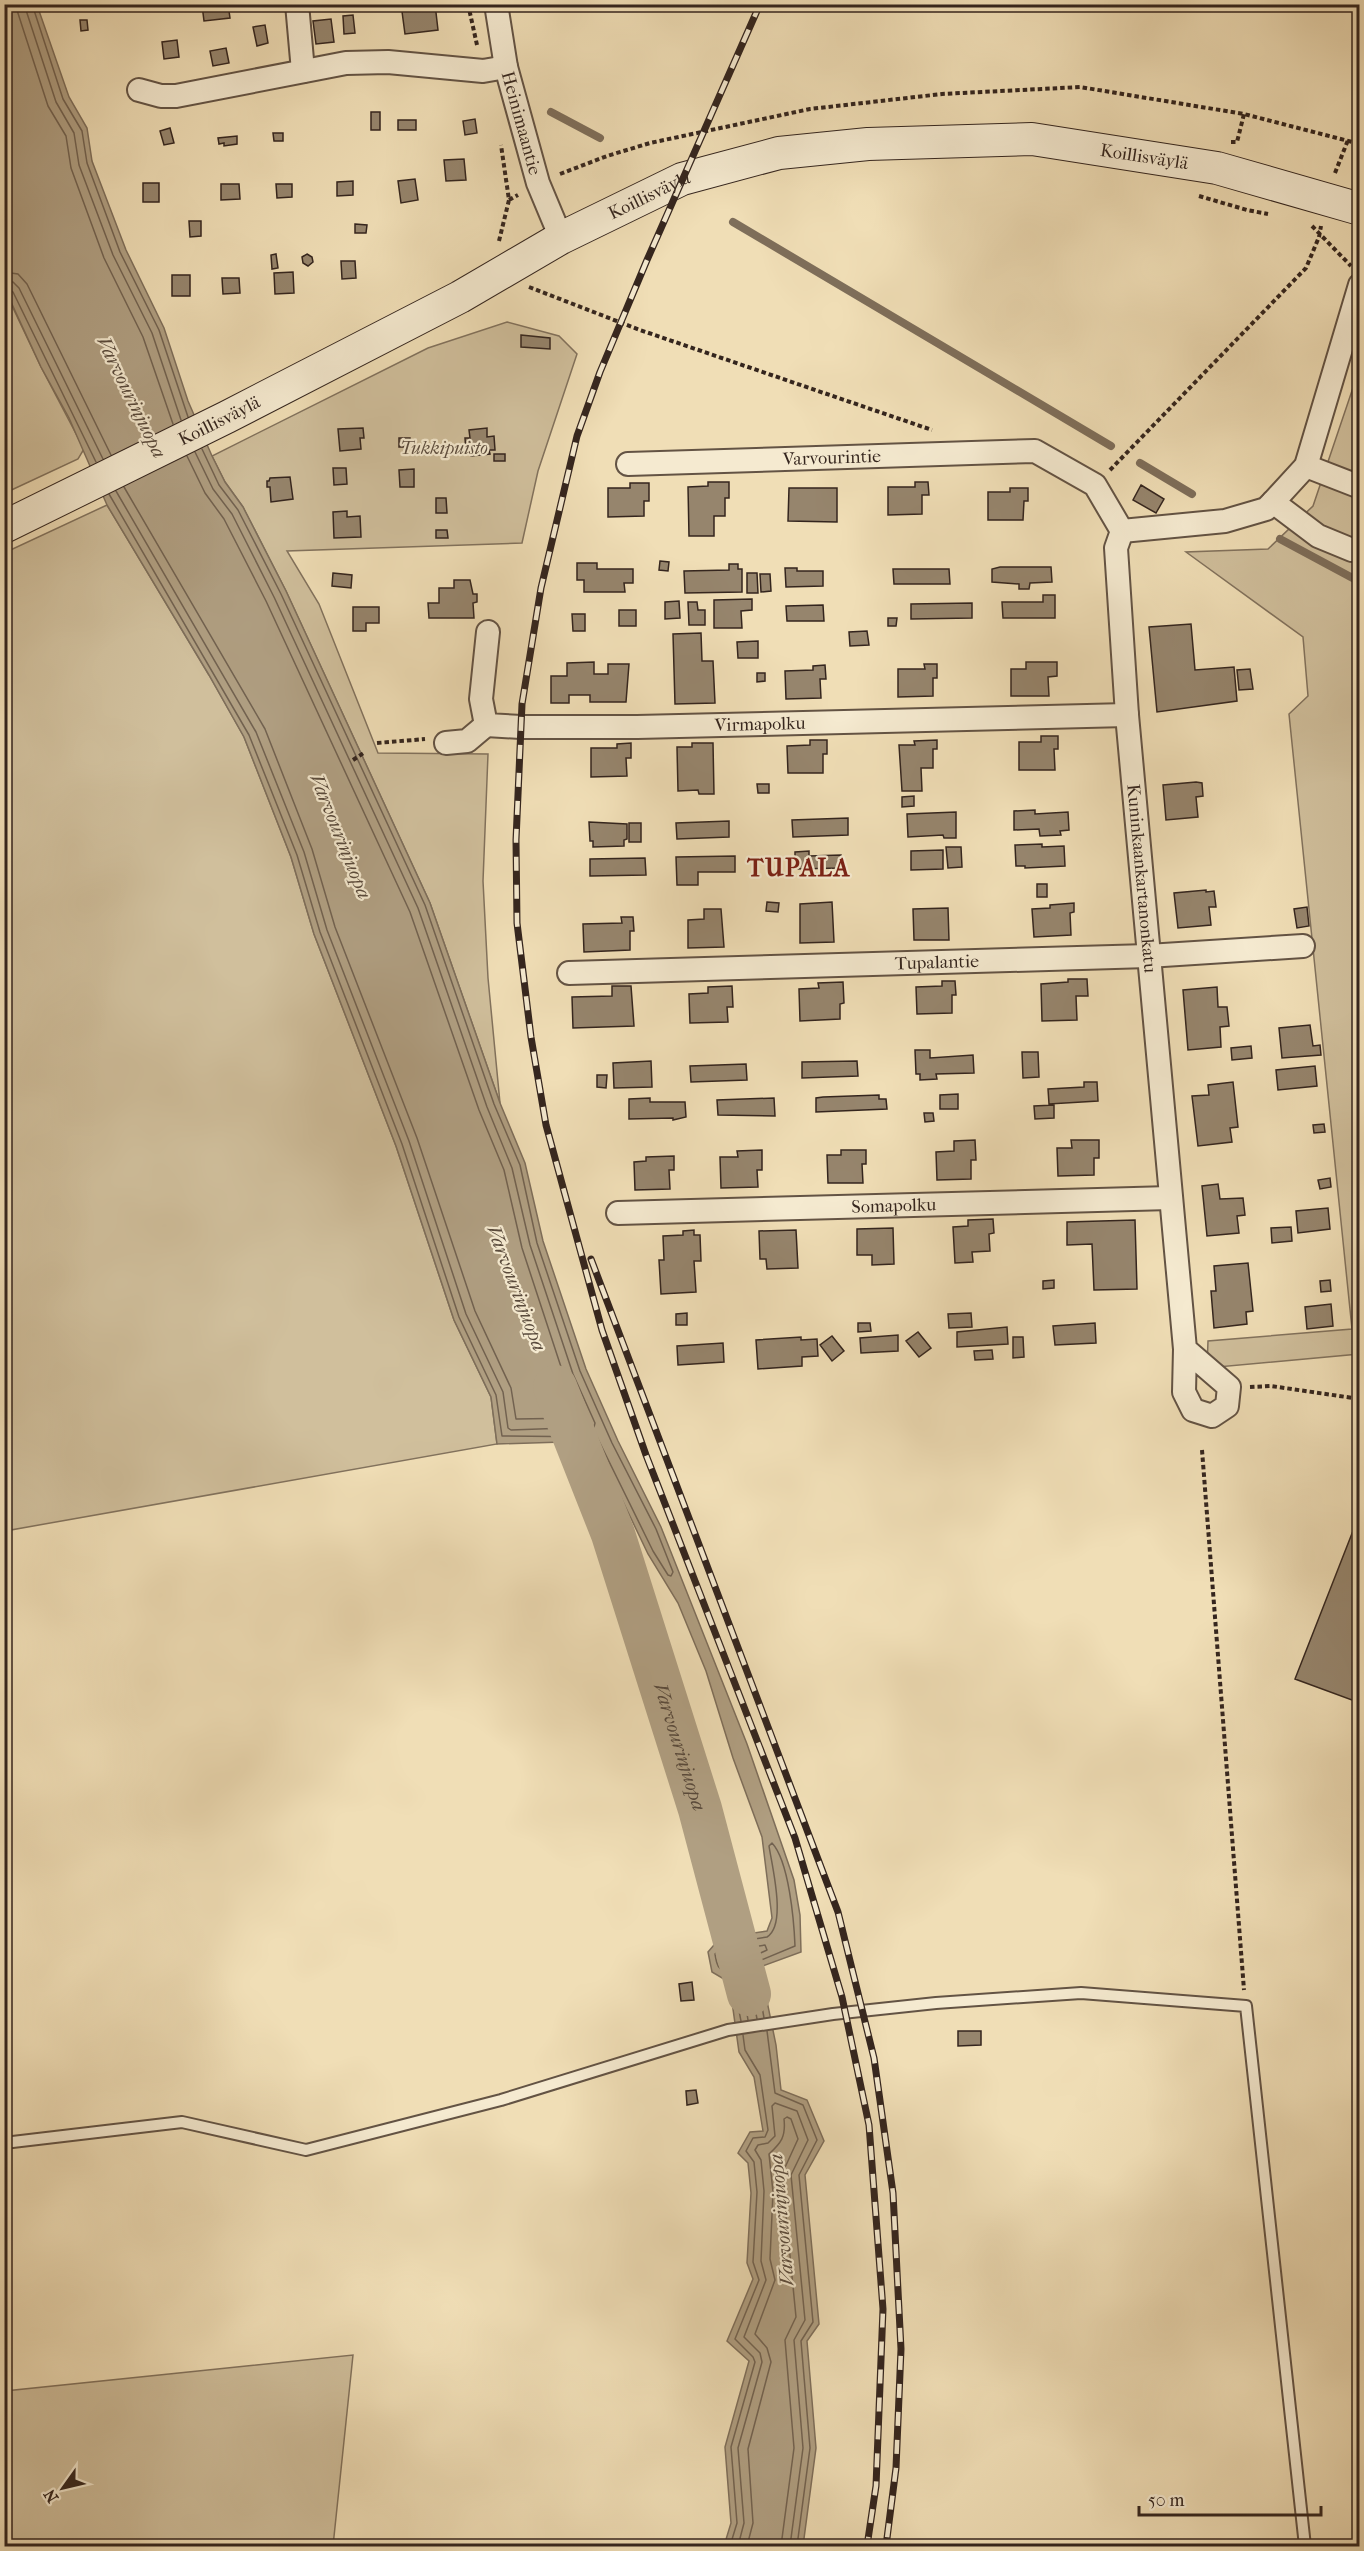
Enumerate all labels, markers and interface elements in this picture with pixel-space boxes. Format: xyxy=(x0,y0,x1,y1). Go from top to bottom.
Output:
street label: Heinimaantie xyxy=(497,69,545,177)
street label: Koillisväylä xyxy=(1099,140,1190,174)
street label: Koillisväylä xyxy=(605,167,693,224)
water label: Varvourinjuopa xyxy=(92,333,171,462)
street label: Koillisväylä xyxy=(175,391,264,450)
park label: Tukkipuisto xyxy=(400,438,488,459)
street label: Varvourintie xyxy=(781,446,881,470)
street label: Virmapolku xyxy=(713,713,806,736)
water label: Varvourinjuopa xyxy=(305,770,376,902)
street label: Kuninkaankartanonkatu xyxy=(1122,783,1161,974)
district label: TUPALA xyxy=(746,854,851,882)
street label: Tupalantie xyxy=(894,951,979,974)
street label: Somapolku xyxy=(851,1194,937,1218)
water label: Varvourinjuopa xyxy=(482,1222,551,1354)
water label: Varvourinjuopa xyxy=(649,1680,711,1813)
water label: Varvourinjuopa xyxy=(764,2153,799,2287)
north arrow xyxy=(33,2458,93,2518)
scale bar xyxy=(1139,2479,1320,2517)
text: N xyxy=(39,2485,62,2506)
text: 50 m xyxy=(1148,2490,1185,2511)

